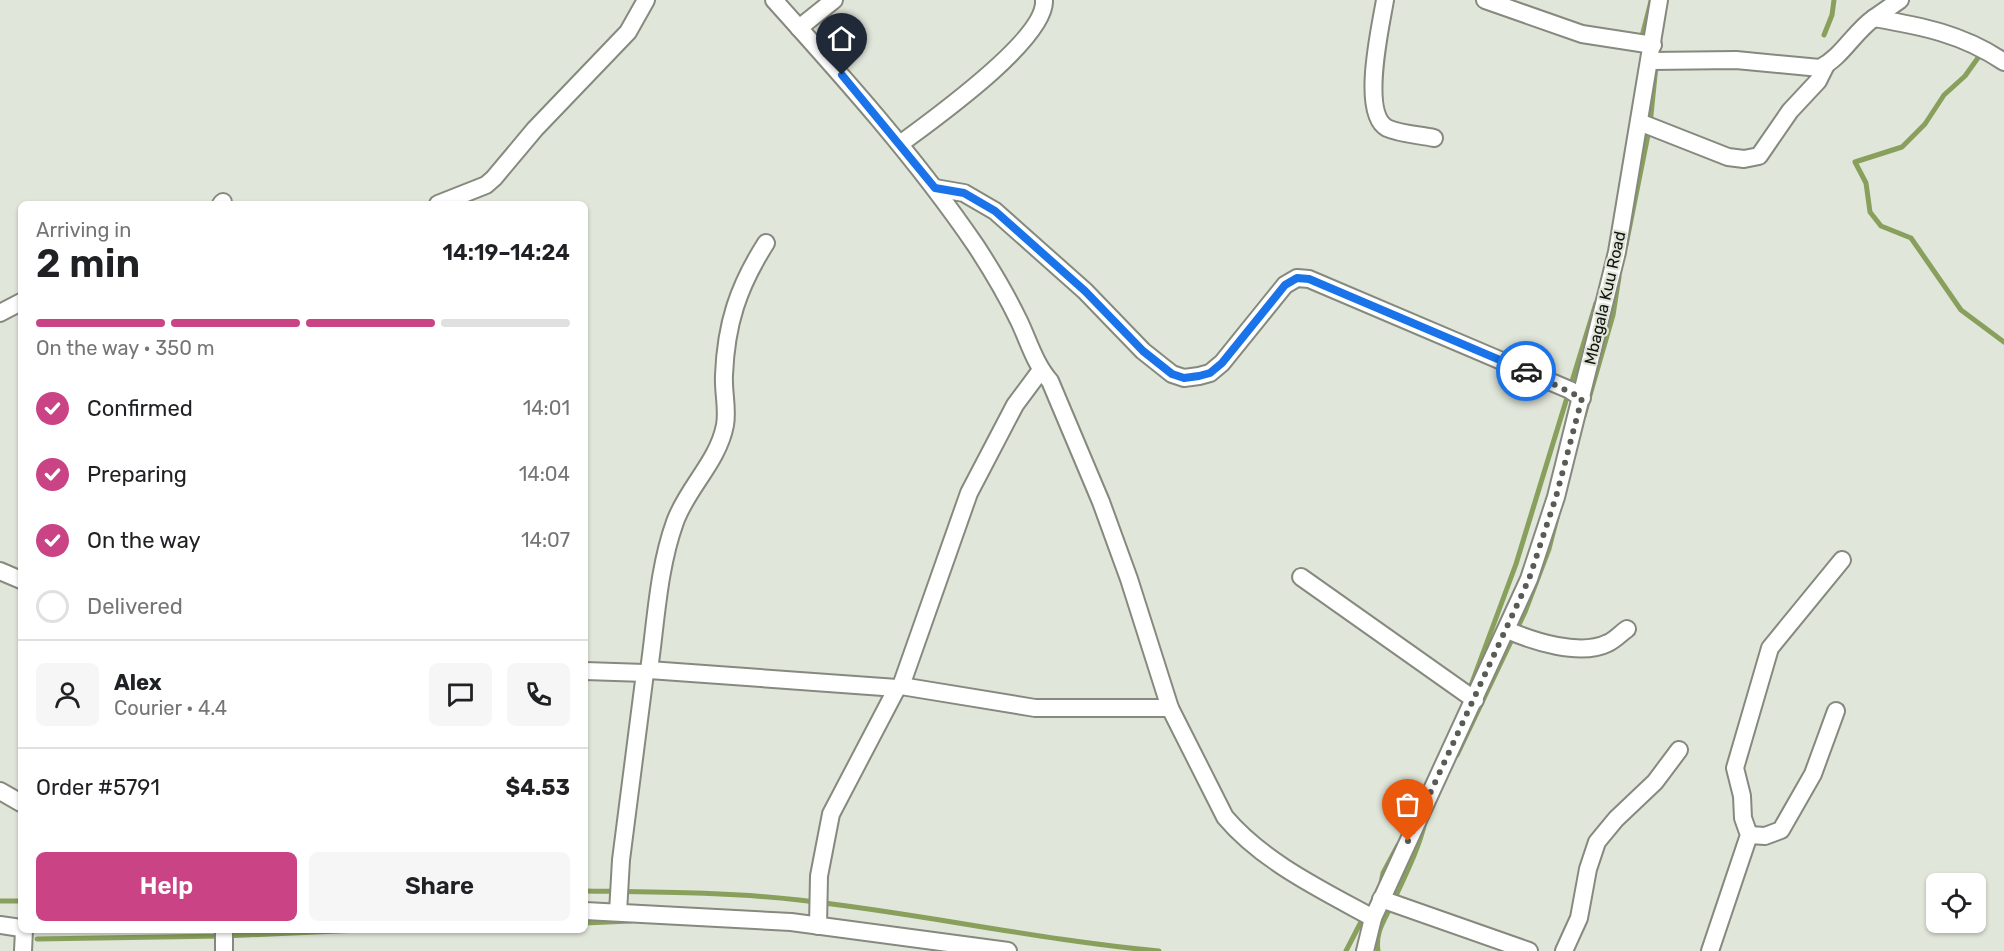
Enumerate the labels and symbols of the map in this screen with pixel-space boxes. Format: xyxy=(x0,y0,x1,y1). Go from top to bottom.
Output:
pin xyxy=(816,13,867,75)
street label: Mbagala Kuu Road xyxy=(1580,229,1630,367)
courier xyxy=(1496,341,1556,401)
pin xyxy=(1382,779,1433,841)

